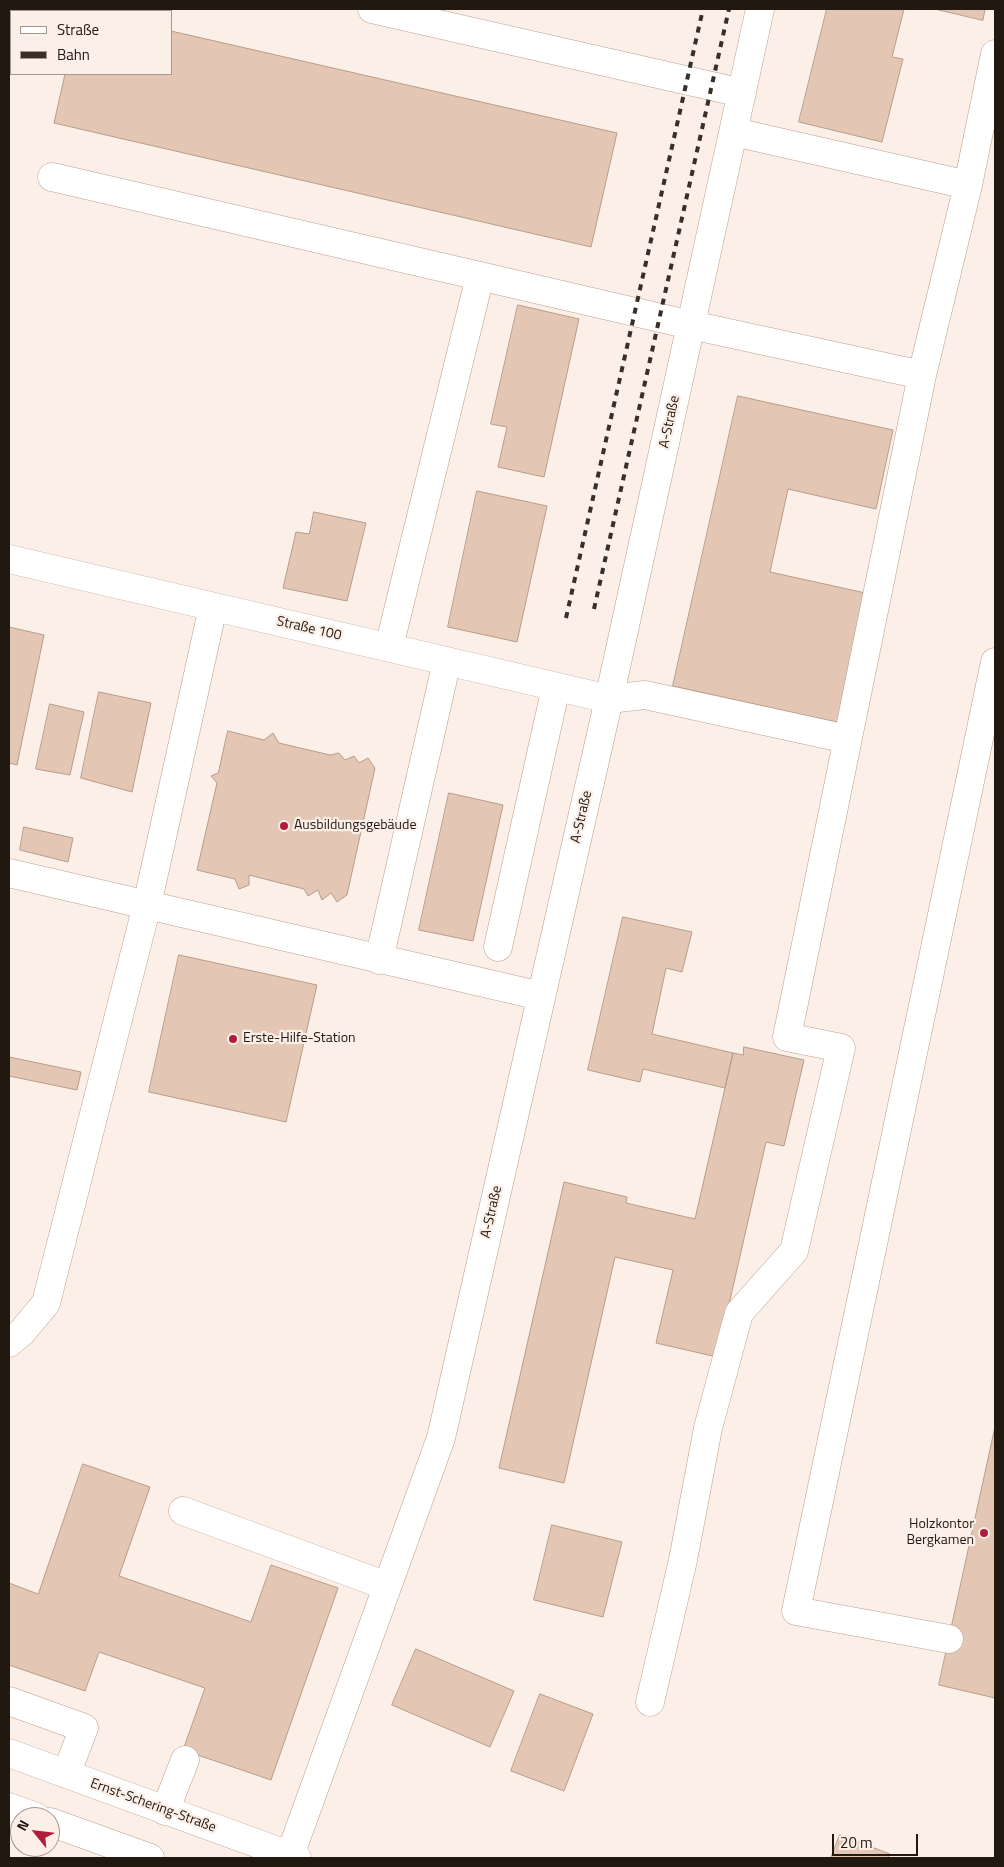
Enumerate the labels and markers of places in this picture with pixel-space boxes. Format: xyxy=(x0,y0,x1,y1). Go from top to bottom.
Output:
place label: Ausbildungsgebäude xyxy=(294,818,416,834)
marker: Ausbildungsgebäude xyxy=(278,820,290,832)
place label: Erste-Hilfe-Station xyxy=(243,1031,356,1047)
marker: Erste-Hilfe-Station xyxy=(227,1033,239,1045)
place label: Holzkontor Bergkamen xyxy=(906,1517,974,1550)
marker: Holzkontor Bergkamen xyxy=(978,1527,990,1539)

